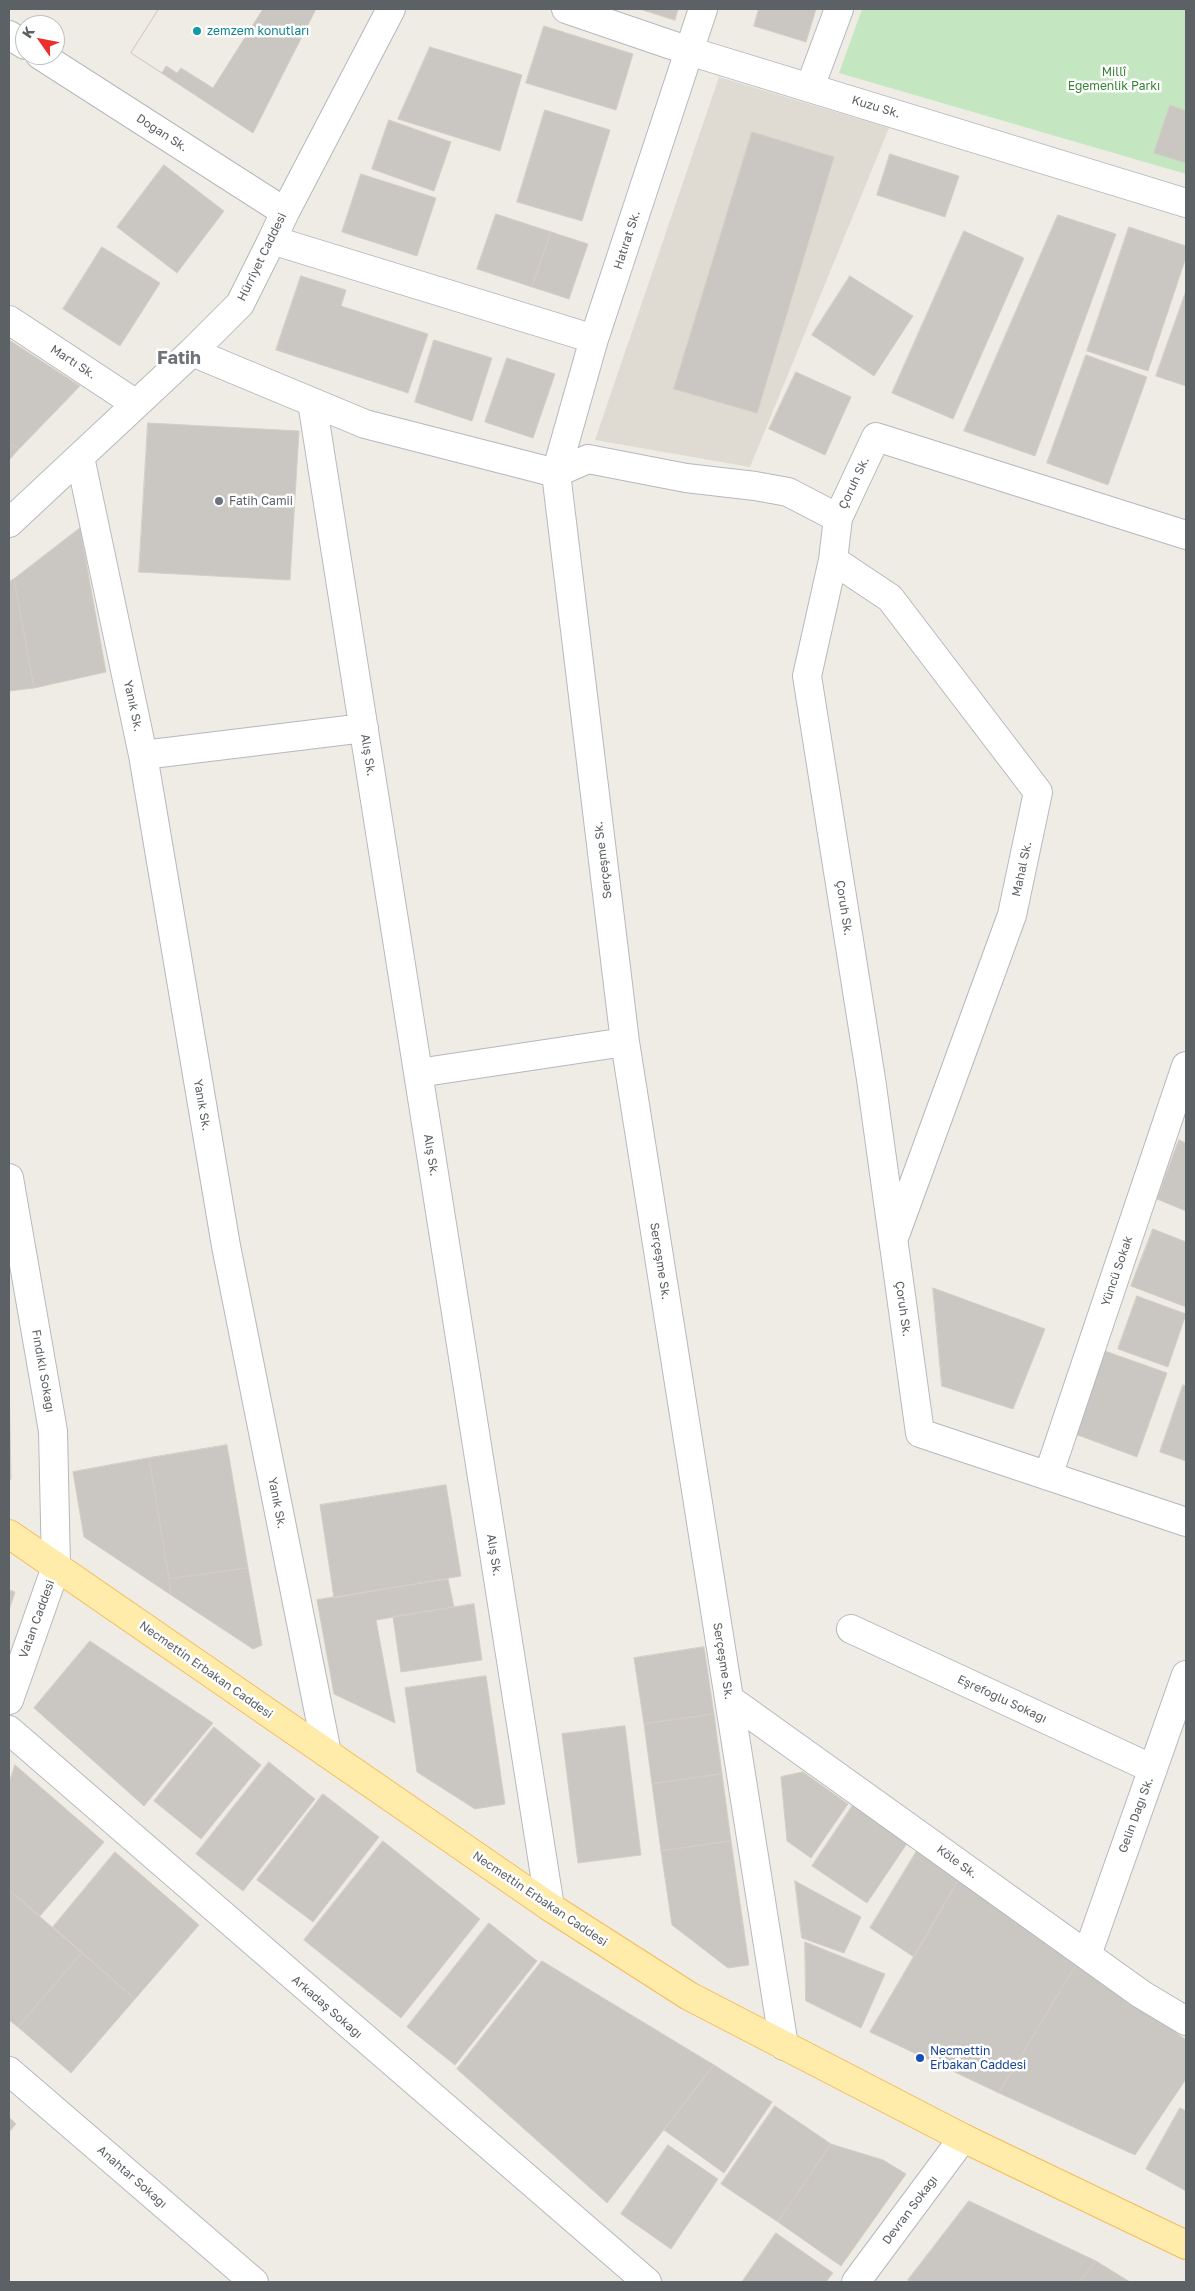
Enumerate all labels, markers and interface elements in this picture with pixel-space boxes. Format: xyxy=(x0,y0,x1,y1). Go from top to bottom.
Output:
north arrow xyxy=(15,15,65,65)
text: K xyxy=(18,23,38,41)
place label: zemzem konutları xyxy=(207,24,309,38)
marker: zemzem konutları xyxy=(191,25,203,37)
park label: Millî Egemenlik Parkı xyxy=(1068,65,1160,93)
street label: Kuzu Sk. xyxy=(850,93,902,121)
street label: Doğan Sk. xyxy=(134,111,190,155)
street label: Hatırat Sk. xyxy=(611,209,643,271)
street label: Hürriyet Caddesi xyxy=(234,211,290,303)
street label: Martı Sk. xyxy=(48,342,98,382)
district label: Fatih xyxy=(157,347,201,369)
street label: Çoruh Sk. xyxy=(836,455,872,511)
place label: Fatih Camii xyxy=(229,494,293,508)
marker: Fatih Camii xyxy=(213,495,225,507)
street label: Yanık Sk. xyxy=(121,679,145,733)
street label: Alış Sk. xyxy=(358,733,378,777)
street label: Serçeşme Sk. xyxy=(591,821,615,899)
street label: Mahal Sk. xyxy=(1009,840,1035,898)
street label: Çoruh Sk. xyxy=(833,879,855,937)
street label: Yanık Sk. xyxy=(190,1078,214,1132)
street label: Alış Sk. xyxy=(421,1133,441,1177)
street label: Serçeşme Sk. xyxy=(647,1221,673,1301)
street label: Yüncü Sokak xyxy=(1098,1234,1136,1308)
street label: Çoruh Sk. xyxy=(892,1280,914,1338)
street label: Fındıklı Sokağı xyxy=(29,1328,57,1414)
street label: Yanık Sk. xyxy=(265,1476,289,1530)
street label: Alış Sk. xyxy=(484,1533,504,1577)
street label: Vatan Caddesi xyxy=(16,1578,58,1660)
street label: Necmettin Erbakan Caddesi xyxy=(137,1618,275,1722)
street label: Serçeşme Sk. xyxy=(710,1621,736,1701)
street label: Eşrefoğlu Sokağı xyxy=(955,1672,1049,1726)
street label: Gelin Dağı Sk. xyxy=(1116,1775,1156,1855)
street label: Köle Sk. xyxy=(934,1842,980,1882)
street label: Necmettin Erbakan Caddesi xyxy=(470,1848,610,1950)
street label: Arkadaş Sokağı xyxy=(289,1973,365,2041)
place label: Necmettin Erbakan Caddesi xyxy=(930,2044,1026,2072)
marker: Necmettin Erbakan Caddesi xyxy=(914,2052,926,2064)
street label: Anahtar Sokağı xyxy=(94,2143,170,2211)
street label: Devran Sokağı xyxy=(879,2173,941,2247)

